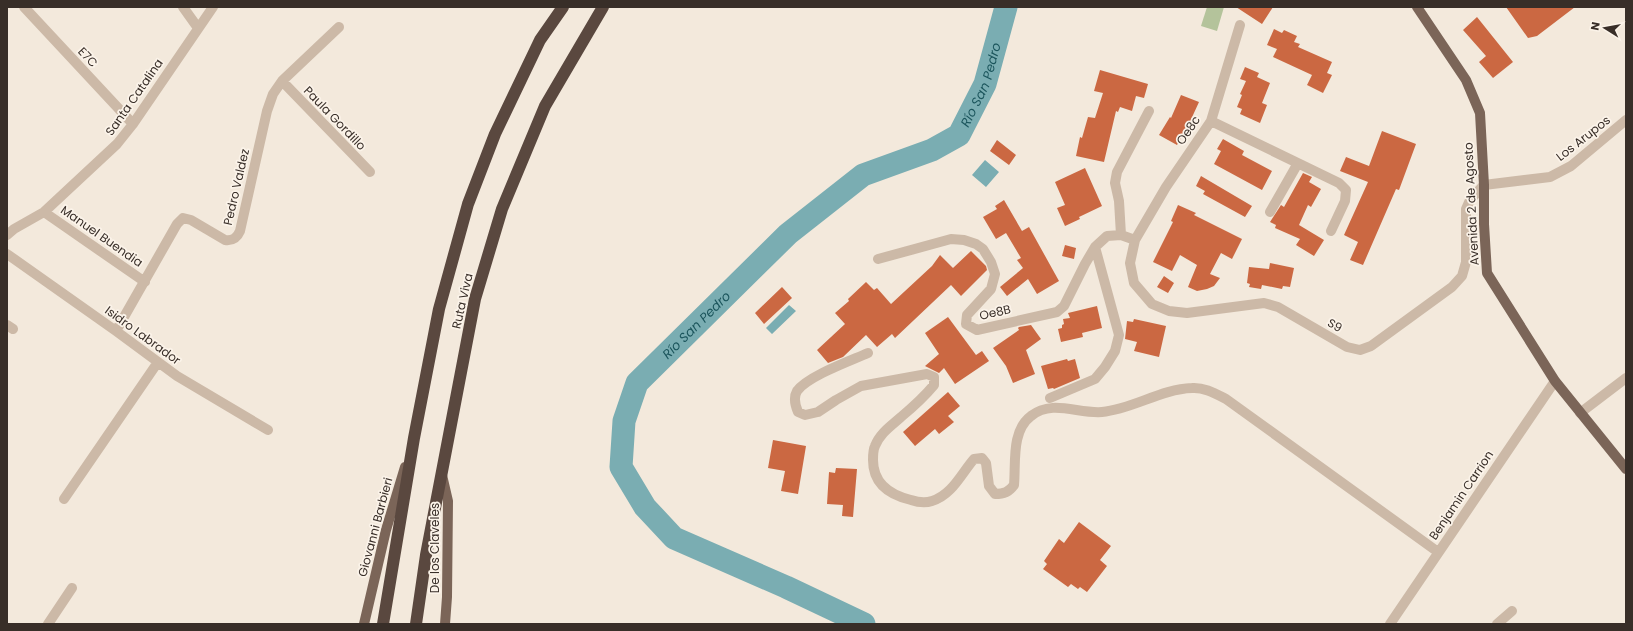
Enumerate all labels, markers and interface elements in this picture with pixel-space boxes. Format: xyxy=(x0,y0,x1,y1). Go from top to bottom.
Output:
north arrow xyxy=(1585,8,1625,48)
text: N xyxy=(1587,21,1604,32)
water label: Río San Pedro xyxy=(955,40,1005,130)
street label: E7C xyxy=(74,43,102,71)
street label: Santa Catalina xyxy=(101,55,167,139)
street label: Paula Gordillo xyxy=(300,82,370,154)
street label: Los Arupos xyxy=(1552,111,1614,165)
street label: Oe8c xyxy=(1172,112,1204,148)
street label: Avenida 2 de Agosto xyxy=(1459,142,1483,266)
street label: Pedro Valdez xyxy=(219,147,253,227)
street label: Manuel Buendia xyxy=(58,201,146,271)
street label: Ruta Viva xyxy=(447,272,477,330)
water label: Río San Pedro xyxy=(658,286,735,363)
street label: Oe8B xyxy=(978,300,1012,324)
street label: Isidro Labrador xyxy=(102,302,185,369)
street label: S9 xyxy=(1324,314,1346,336)
street label: Benjamin Carrion xyxy=(1425,447,1497,543)
street label: Giovanni Barbieri xyxy=(354,475,396,579)
street label: De los Claveles xyxy=(426,503,443,593)

